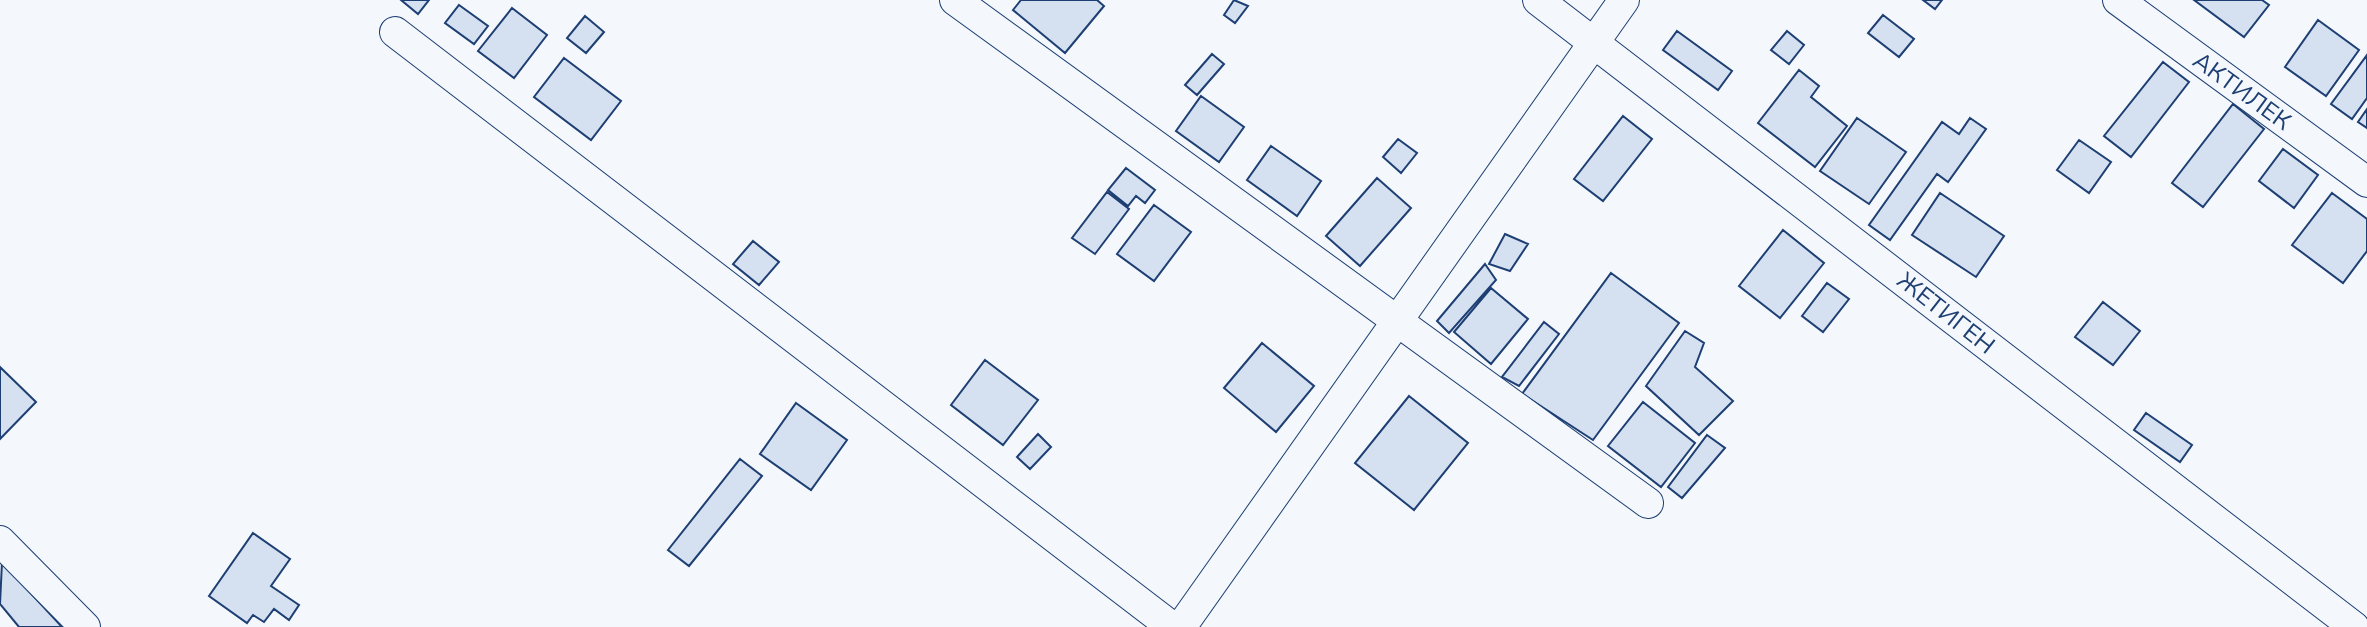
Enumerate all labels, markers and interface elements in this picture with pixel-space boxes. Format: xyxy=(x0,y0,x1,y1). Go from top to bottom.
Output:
street label: АКТИЛЕК xyxy=(2188,45,2298,136)
street label: ЖЕТИГЕН xyxy=(1892,265,2002,360)

